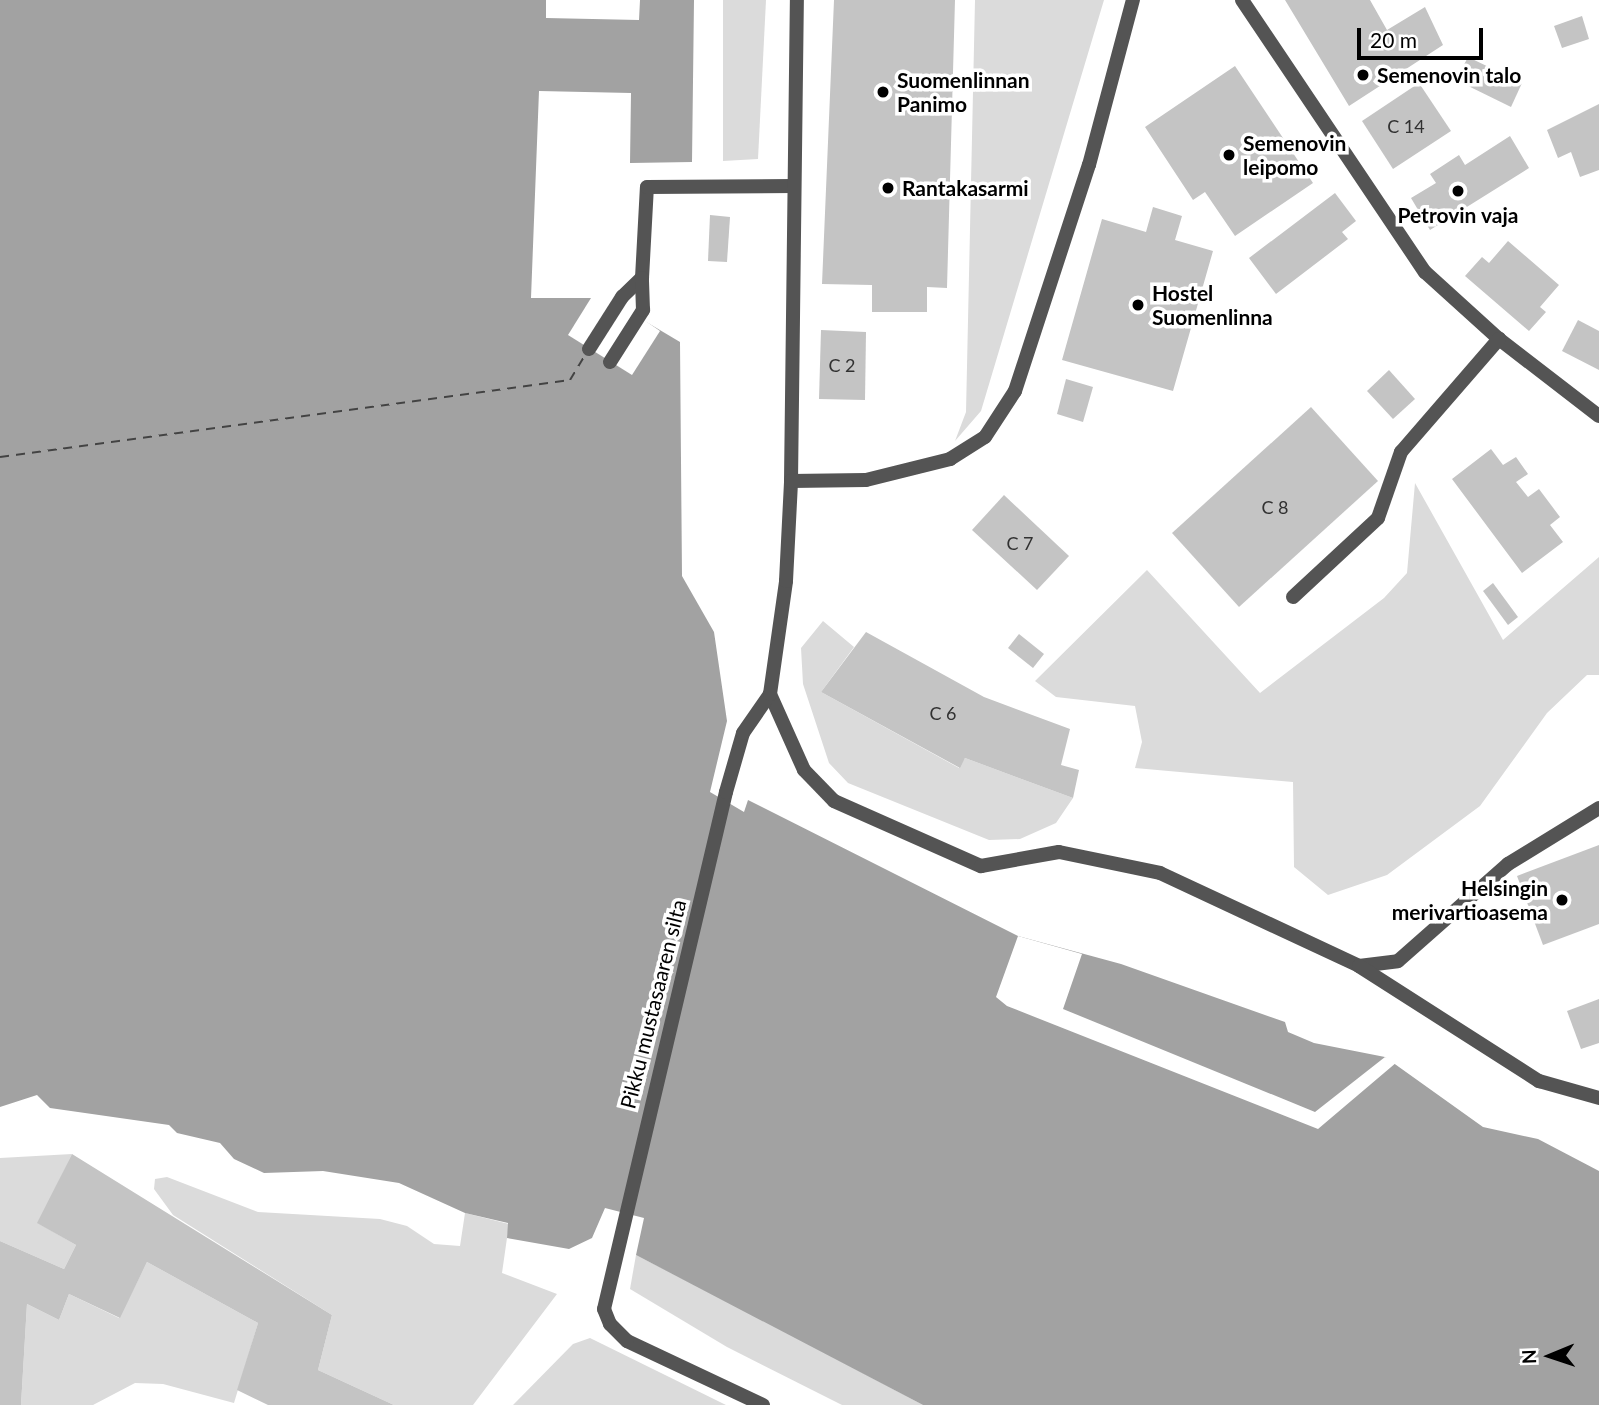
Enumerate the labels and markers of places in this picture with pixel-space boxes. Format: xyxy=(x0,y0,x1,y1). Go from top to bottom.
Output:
place label: Semenovin talo xyxy=(1377,62,1521,88)
place label: Suomenlinnan Panimo xyxy=(897,67,1030,117)
marker: Semenovin talo xyxy=(1355,67,1371,83)
marker: Suomenlinnan Panimo xyxy=(875,84,891,100)
place label: Semenovin leipomo xyxy=(1243,130,1346,180)
marker: Semenovin leipomo xyxy=(1221,147,1237,163)
place label: Rantakasarmi xyxy=(902,175,1029,201)
marker: Rantakasarmi xyxy=(880,180,896,196)
marker: Petrovin vaja xyxy=(1450,183,1466,199)
place label: Petrovin vaja xyxy=(1397,202,1519,228)
place label: Hostel Suomenlinna xyxy=(1152,280,1273,330)
marker: Hostel Suomenlinna xyxy=(1130,297,1146,313)
place label: Helsingin merivartioasema xyxy=(1392,875,1548,925)
marker: Helsingin merivartioasema xyxy=(1554,892,1570,908)

